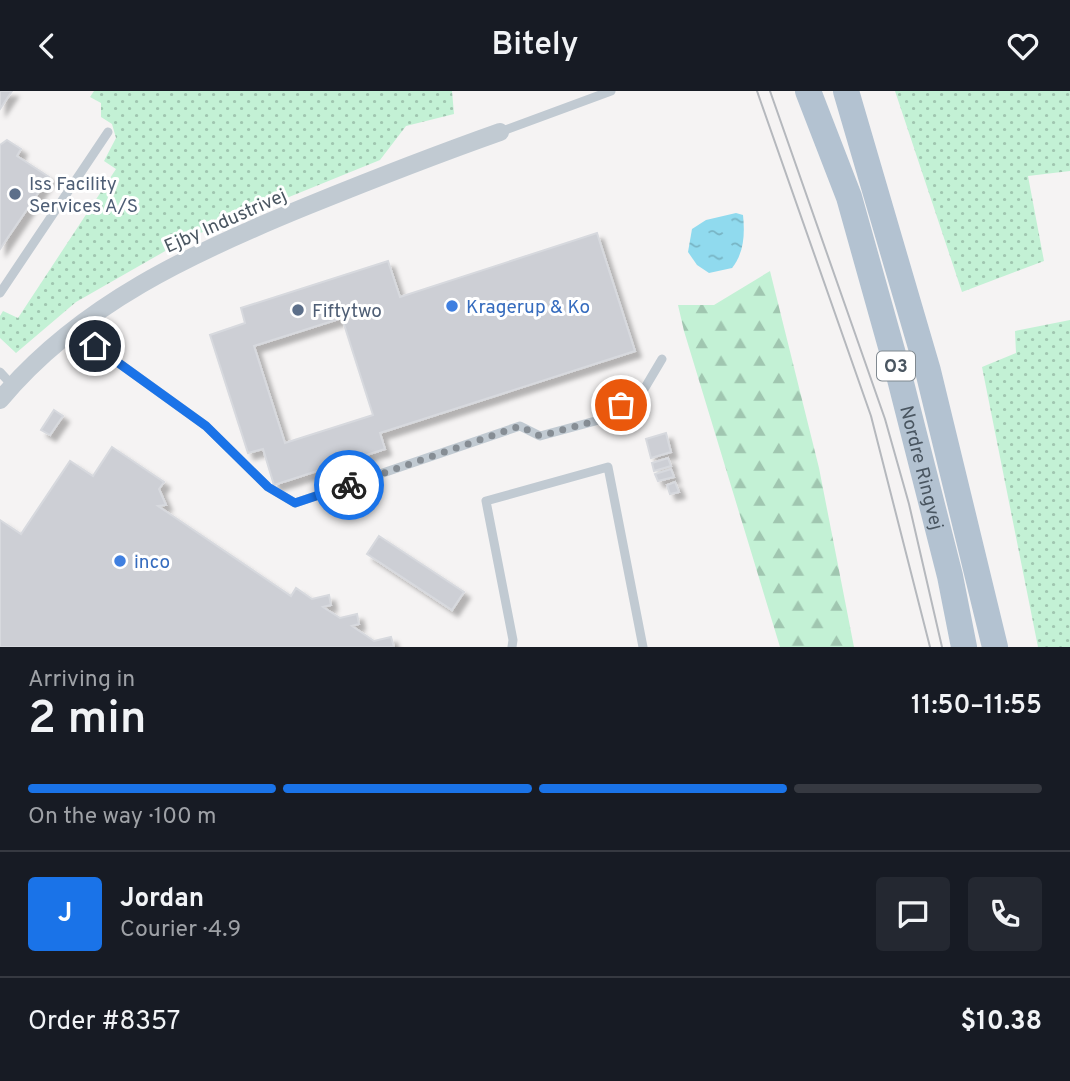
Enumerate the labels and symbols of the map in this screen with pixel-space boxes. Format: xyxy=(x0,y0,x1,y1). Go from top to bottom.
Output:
place label: Iss Facility Services A/S xyxy=(29,173,138,219)
street label: Ejby Industrivej xyxy=(161,184,291,260)
marker: Iss Facility Services A/S xyxy=(7,186,23,202)
place label: Kragerup & Ko xyxy=(466,296,590,320)
marker: Kragerup & Ko xyxy=(444,298,460,314)
place label: Fiftytwo xyxy=(312,300,382,324)
marker: Fiftytwo xyxy=(290,302,306,318)
pin xyxy=(65,316,125,376)
road number: O3 xyxy=(877,351,915,381)
pin xyxy=(591,375,651,435)
street label: Nordre Ringvej xyxy=(893,403,948,533)
courier xyxy=(314,450,384,520)
place label: inco xyxy=(134,551,170,575)
marker: inco xyxy=(112,553,128,569)

